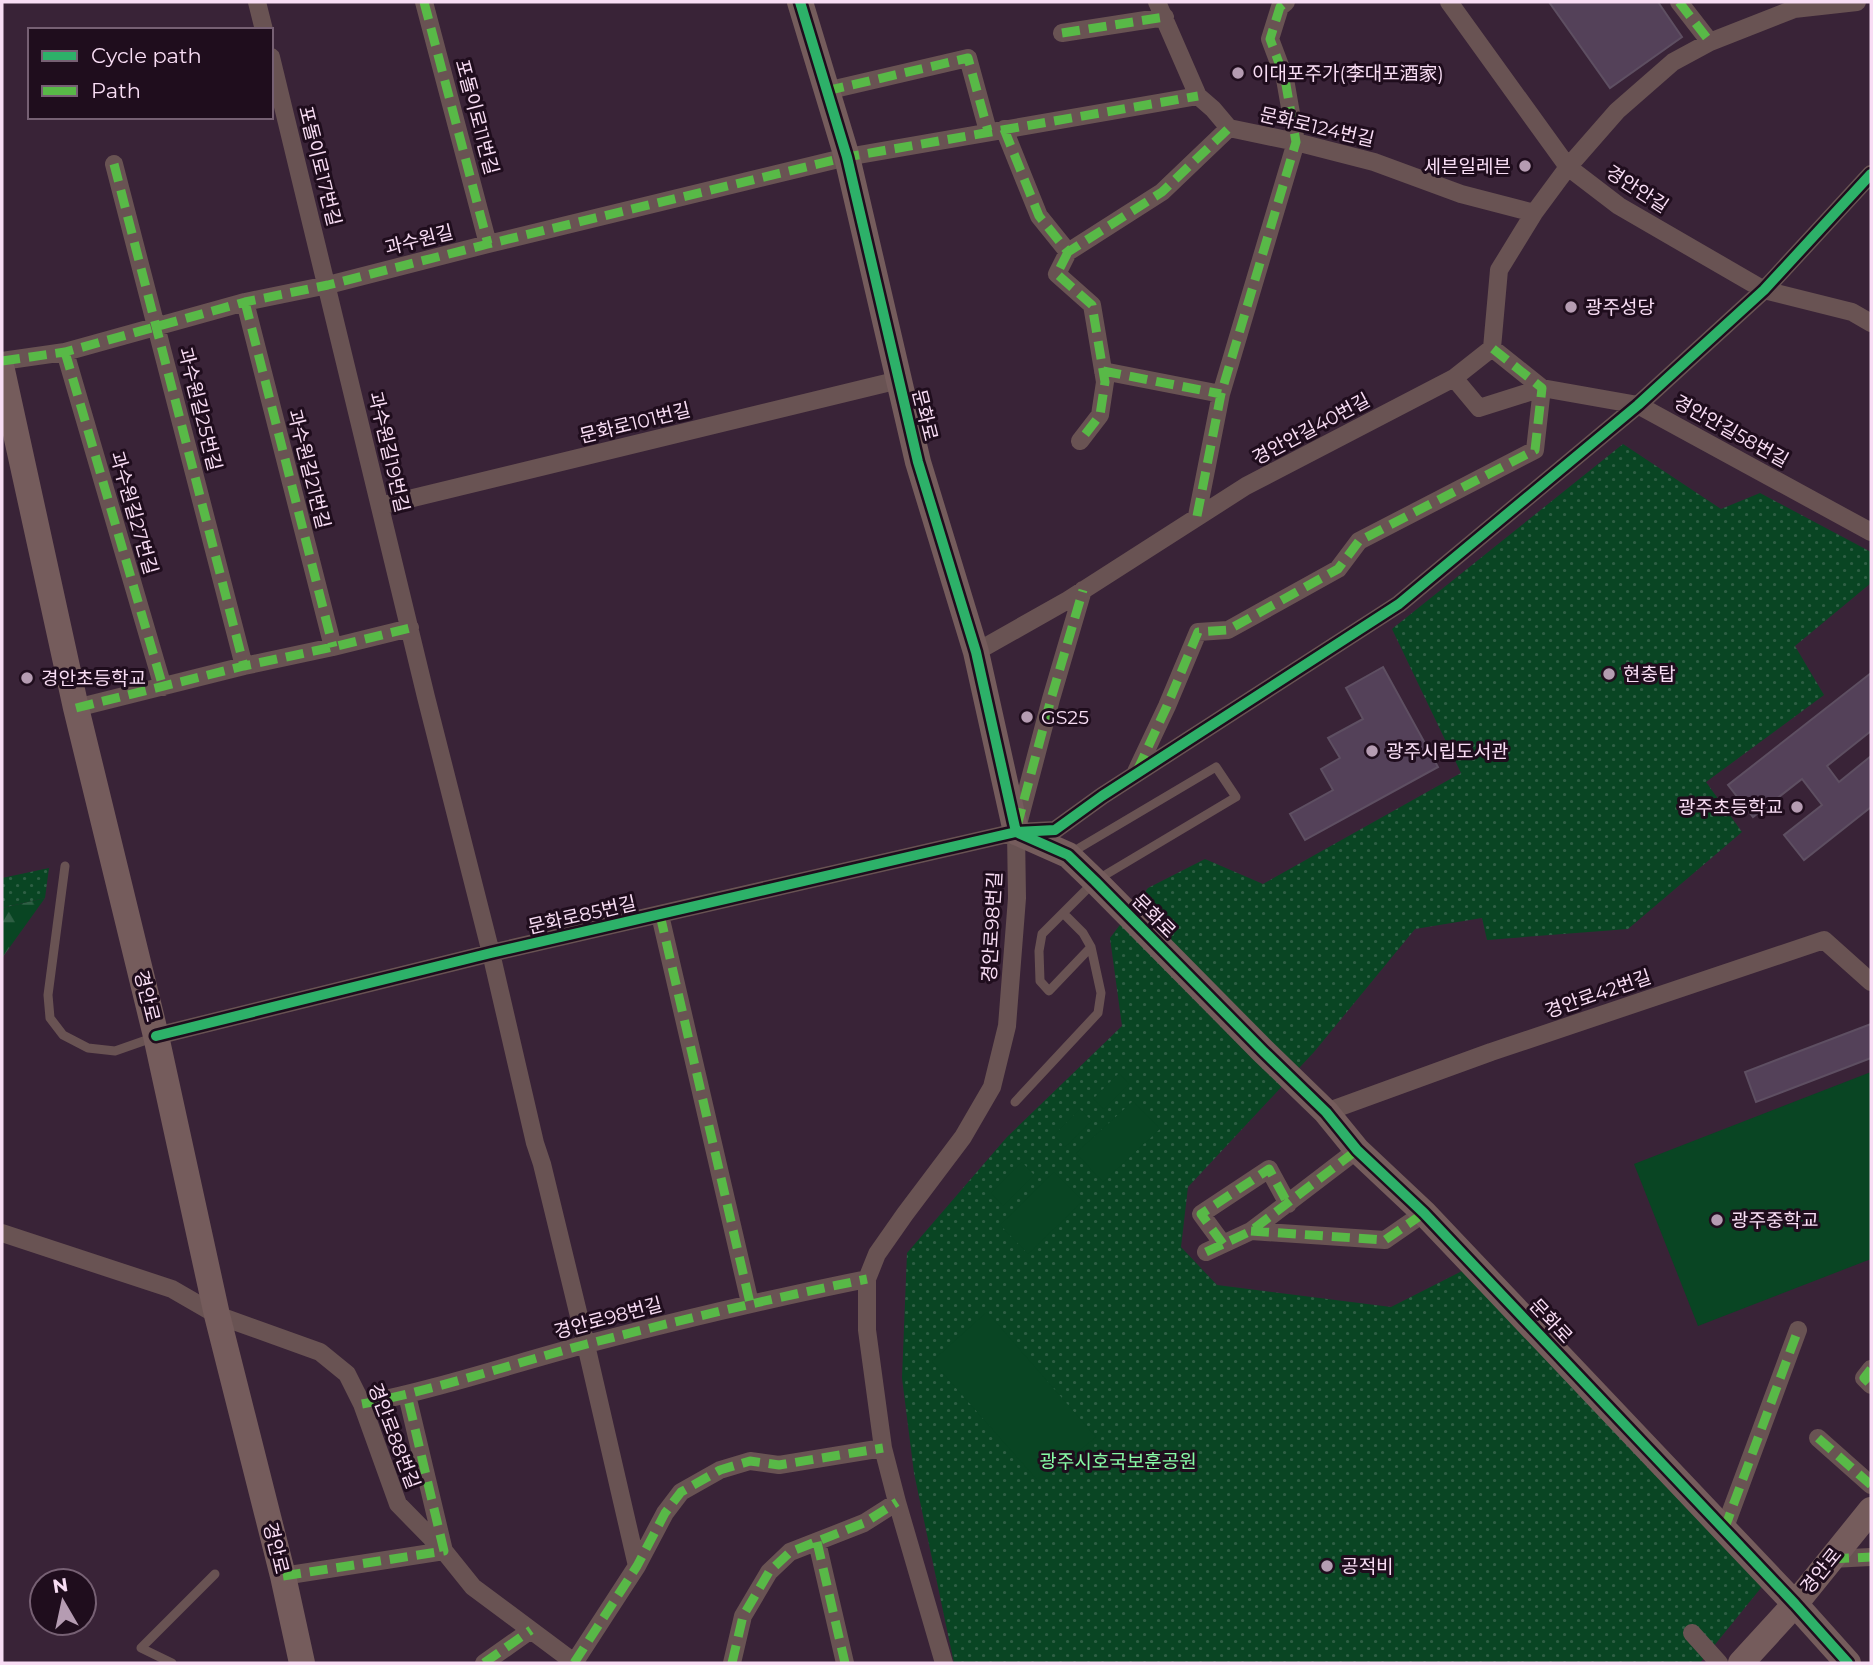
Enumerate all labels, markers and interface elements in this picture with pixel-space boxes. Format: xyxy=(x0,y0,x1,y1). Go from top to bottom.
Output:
legend xyxy=(28,28,273,119)
text: Cycle path xyxy=(91,43,202,68)
street label: 포돌이로11번길 xyxy=(451,57,503,177)
place label: 이대포주가(李대포酒家) xyxy=(1252,62,1444,85)
marker: 이대포주가(李대포酒家) xyxy=(1230,65,1246,81)
text: Path xyxy=(91,78,141,103)
street label: 문화로124번길 xyxy=(1257,103,1377,151)
street label: 포돌이로17번길 xyxy=(294,104,346,228)
place label: 세븐일레븐 xyxy=(1424,155,1511,178)
marker: 세븐일레븐 xyxy=(1517,158,1533,174)
street label: 경안안길 xyxy=(1601,160,1673,218)
street label: 과수원길 xyxy=(382,220,456,260)
place label: 광주성당 xyxy=(1585,296,1655,319)
marker: 광주성당 xyxy=(1563,299,1579,315)
street label: 과수원길25번길 xyxy=(174,345,226,473)
street label: 문화로 xyxy=(907,387,943,443)
street label: 경안안길40번길 xyxy=(1248,388,1374,470)
street label: 과수원길19번길 xyxy=(364,389,414,515)
street label: 경안안길58번길 xyxy=(1670,390,1792,472)
street label: 문화로101번길 xyxy=(577,398,693,448)
street label: 과수원길21번길 xyxy=(283,407,335,531)
street label: 과수원길27번길 xyxy=(105,449,163,577)
place label: 현충탑 xyxy=(1623,663,1676,686)
marker: 현충탑 xyxy=(1601,666,1617,682)
place label: 경안초등학교 xyxy=(41,667,146,690)
marker: 경안초등학교 xyxy=(19,670,35,686)
place label: GS25 xyxy=(1041,706,1089,729)
marker: GS25 xyxy=(1019,709,1035,725)
place label: 광주시립도서관 xyxy=(1386,740,1508,763)
marker: 광주시립도서관 xyxy=(1364,743,1380,759)
place label: 광주초등학교 xyxy=(1678,796,1783,819)
marker: 광주초등학교 xyxy=(1789,799,1805,815)
street label: 경안로98번길 xyxy=(978,871,1006,983)
street label: 문화로 xyxy=(1127,889,1181,943)
street label: 문화로85번길 xyxy=(526,891,638,939)
street label: 경안로42번길 xyxy=(1542,965,1654,1023)
street label: 경안로 xyxy=(129,968,165,1024)
place label: 광주중학교 xyxy=(1731,1209,1818,1232)
marker: 광주중학교 xyxy=(1709,1212,1725,1228)
street label: 경안로98번길 xyxy=(551,1293,665,1343)
street label: 문화로 xyxy=(1525,1294,1577,1348)
street label: 경안로88번길 xyxy=(363,1380,425,1492)
park label: 광주시호국보훈공원 xyxy=(1039,1450,1197,1473)
street label: 경안로 xyxy=(258,1520,294,1576)
street label: 경안로 xyxy=(1796,1543,1846,1599)
place label: 공적비 xyxy=(1341,1555,1393,1578)
marker: 공적비 xyxy=(1319,1558,1335,1574)
north arrow xyxy=(28,1567,98,1637)
text: N xyxy=(51,1573,70,1598)

